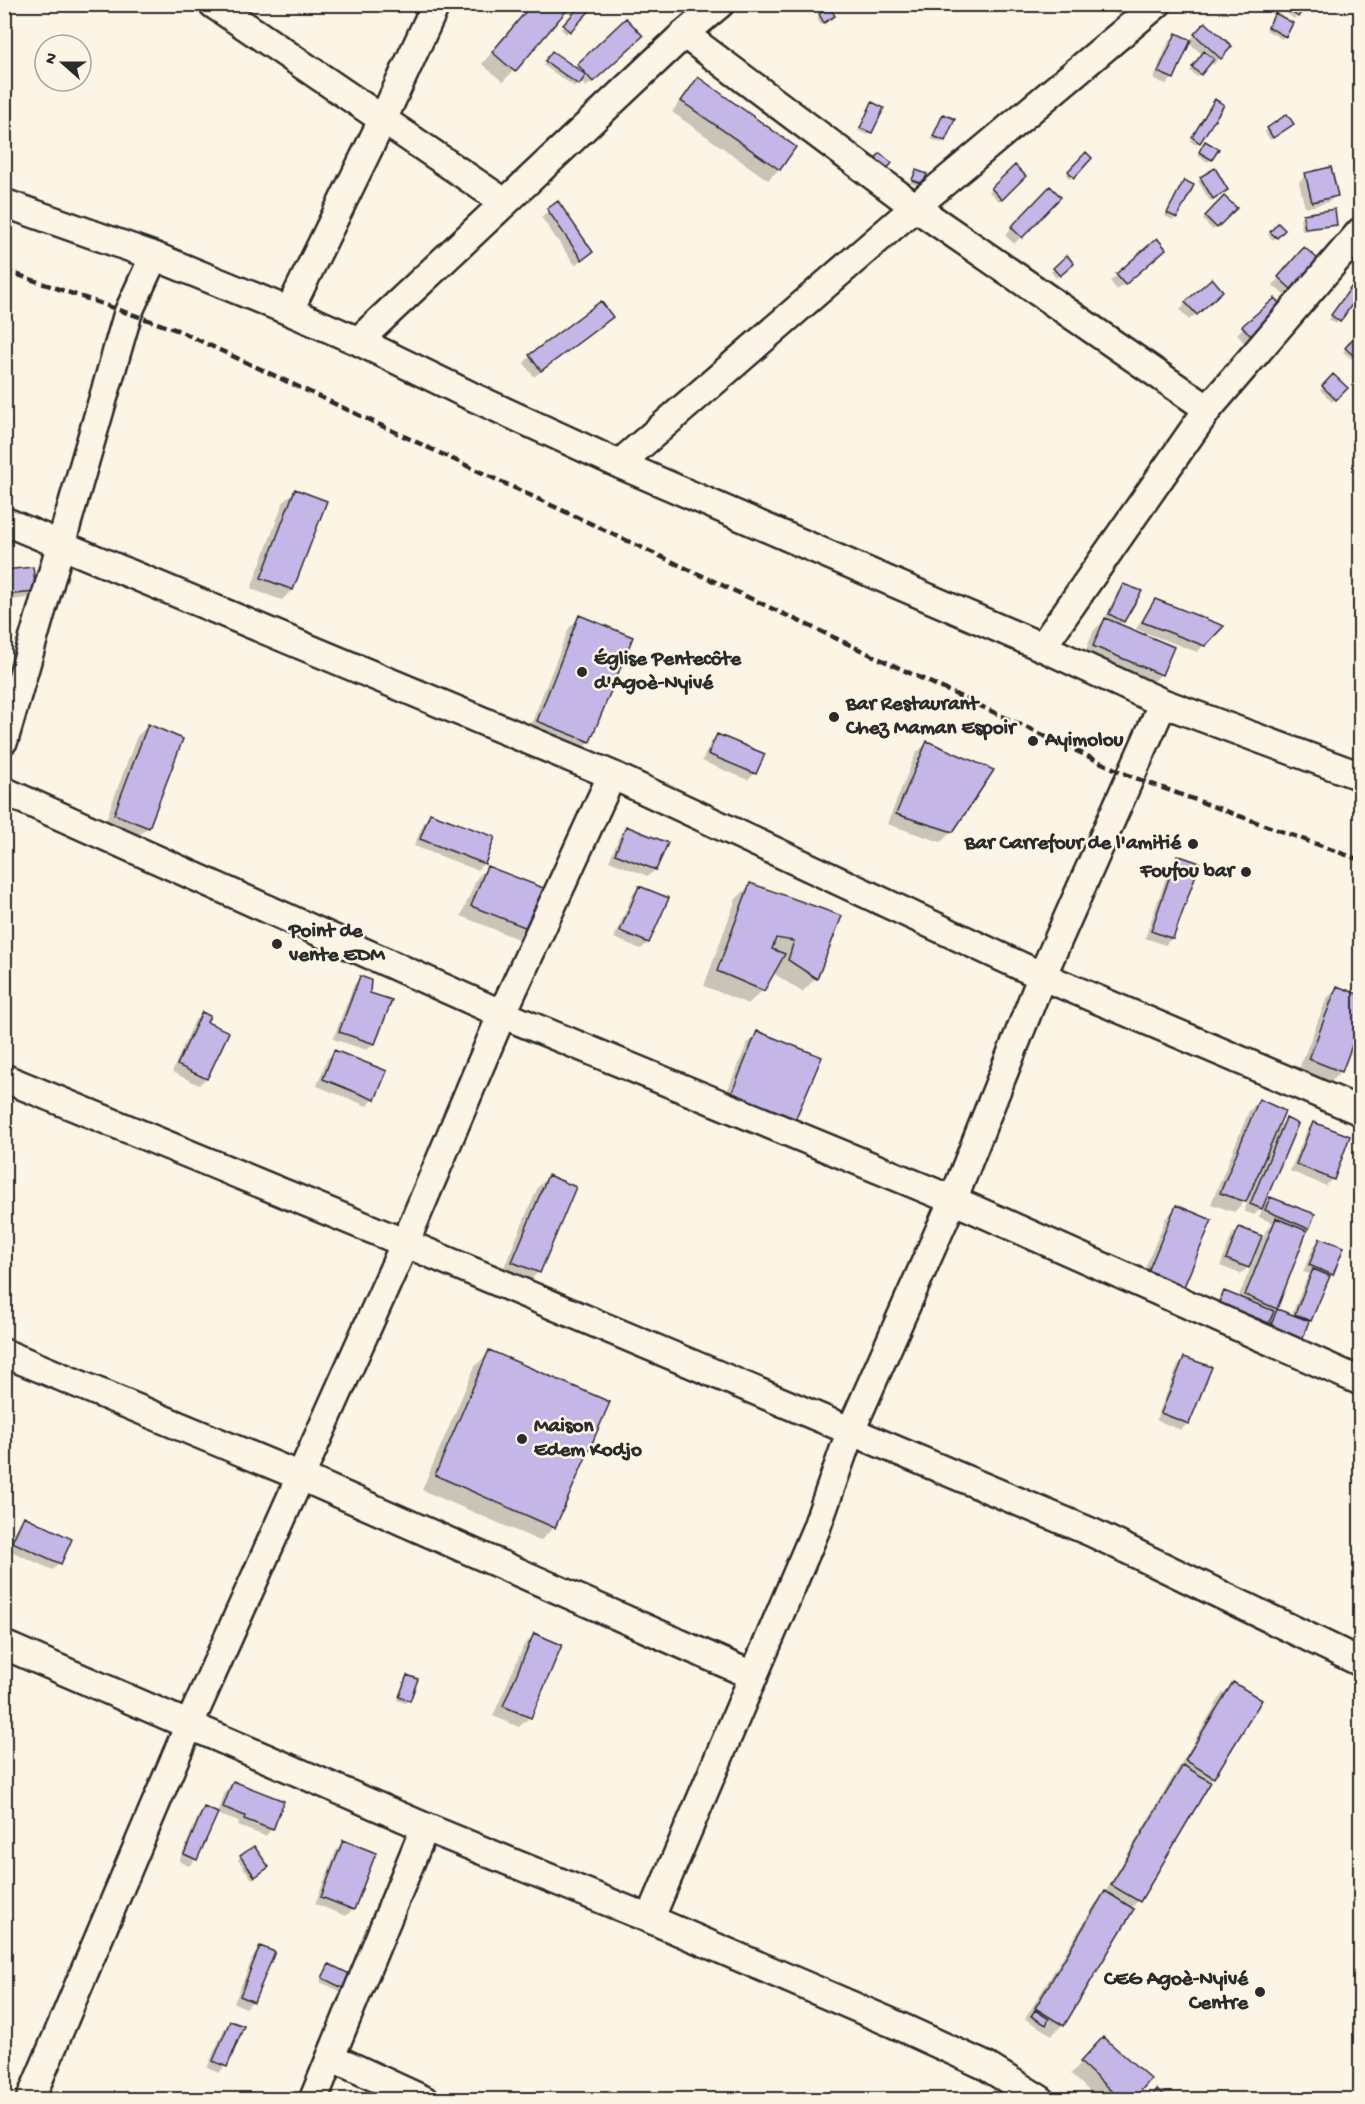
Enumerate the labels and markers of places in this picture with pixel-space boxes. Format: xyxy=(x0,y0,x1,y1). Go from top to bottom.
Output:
place label: Église Pentecôte d'Agoè-Nyivé xyxy=(594,648,742,697)
marker: Église Pentecôte d'Agoè-Nyivé xyxy=(575,665,589,679)
place label: Bar Restaurant Chez Maman Espoir xyxy=(845,693,1018,742)
marker: Bar Restaurant Chez Maman Espoir xyxy=(827,710,841,724)
place label: Ayimolou xyxy=(1044,729,1124,754)
marker: Ayimolou xyxy=(1026,734,1040,748)
place label: Bar Carrefour de l'amitié xyxy=(964,832,1182,857)
marker: Bar Carrefour de l'amitié xyxy=(1186,837,1200,851)
place label: Foufou bar xyxy=(1139,860,1237,885)
marker: Foufou bar xyxy=(1239,865,1253,879)
place label: Point de vente EDM xyxy=(288,920,386,969)
marker: Point de vente EDM xyxy=(270,937,284,951)
place label: Maison Edem Kodjo xyxy=(534,1415,642,1464)
marker: Maison Edem Kodjo xyxy=(515,1432,529,1446)
place label: CEG Agoè-Nyivé Centre xyxy=(1103,1968,1249,2017)
marker: CEG Agoè-Nyivé Centre xyxy=(1253,1985,1267,1999)

